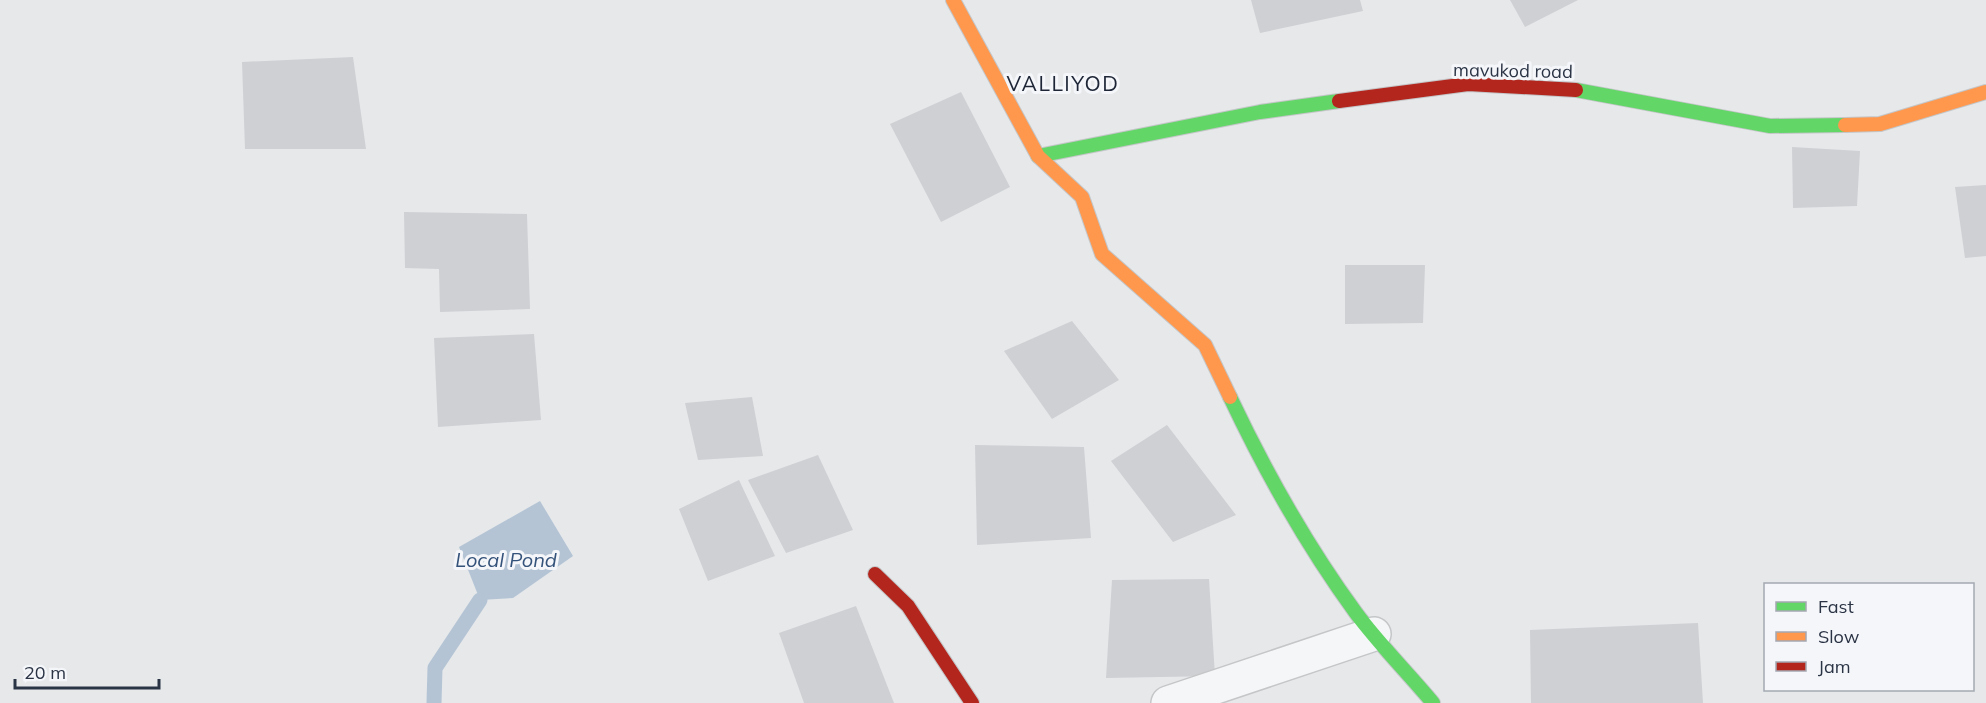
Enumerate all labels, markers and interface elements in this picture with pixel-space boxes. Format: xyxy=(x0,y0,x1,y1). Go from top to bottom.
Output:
street label: mavukod road xyxy=(1453,58,1573,83)
district label: VALLIYOD xyxy=(1007,70,1120,96)
water label: Local Pond xyxy=(455,547,557,572)
legend xyxy=(1764,583,1974,691)
text: Fast xyxy=(1818,595,1854,618)
text: Slow xyxy=(1818,625,1860,648)
scale bar xyxy=(15,652,159,690)
text: Jam xyxy=(1818,655,1851,678)
text: 20 m xyxy=(24,661,66,684)

